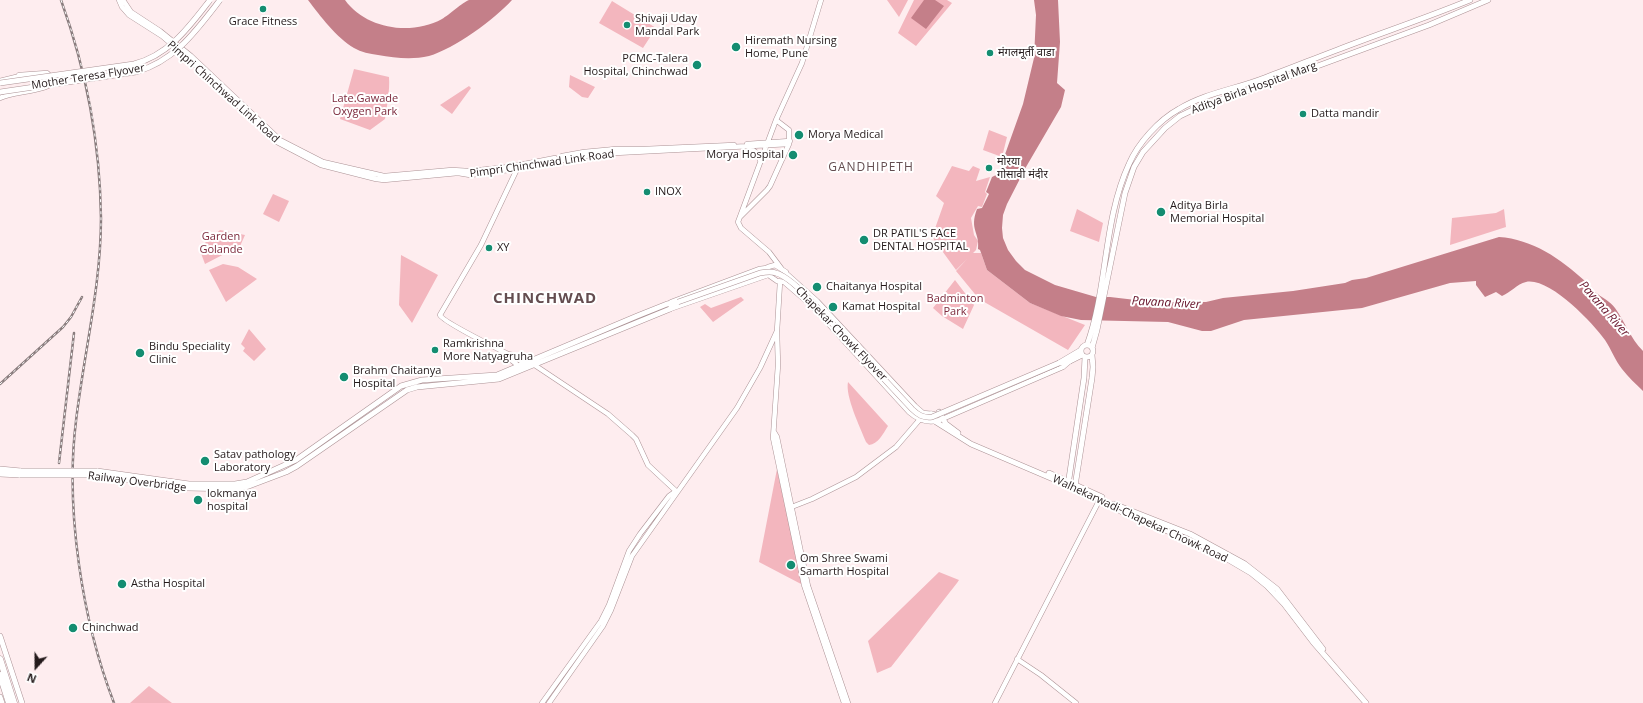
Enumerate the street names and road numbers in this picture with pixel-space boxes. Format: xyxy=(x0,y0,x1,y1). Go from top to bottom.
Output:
street label: Pimpri Chinchwad Link Road xyxy=(164,38,282,146)
street label: Aditya Birla Hospital Marg xyxy=(1189,59,1319,117)
street label: Mother Teresa Flyover xyxy=(30,62,146,92)
street label: Pimpri Chinchwad Link Road xyxy=(469,147,615,181)
street label: Chapekar Chowk Flyover xyxy=(792,284,890,384)
street label: Railway Overbridge xyxy=(87,469,187,495)
street label: Walhekarwadi-Chapekar Chowk Road xyxy=(1050,473,1230,565)

